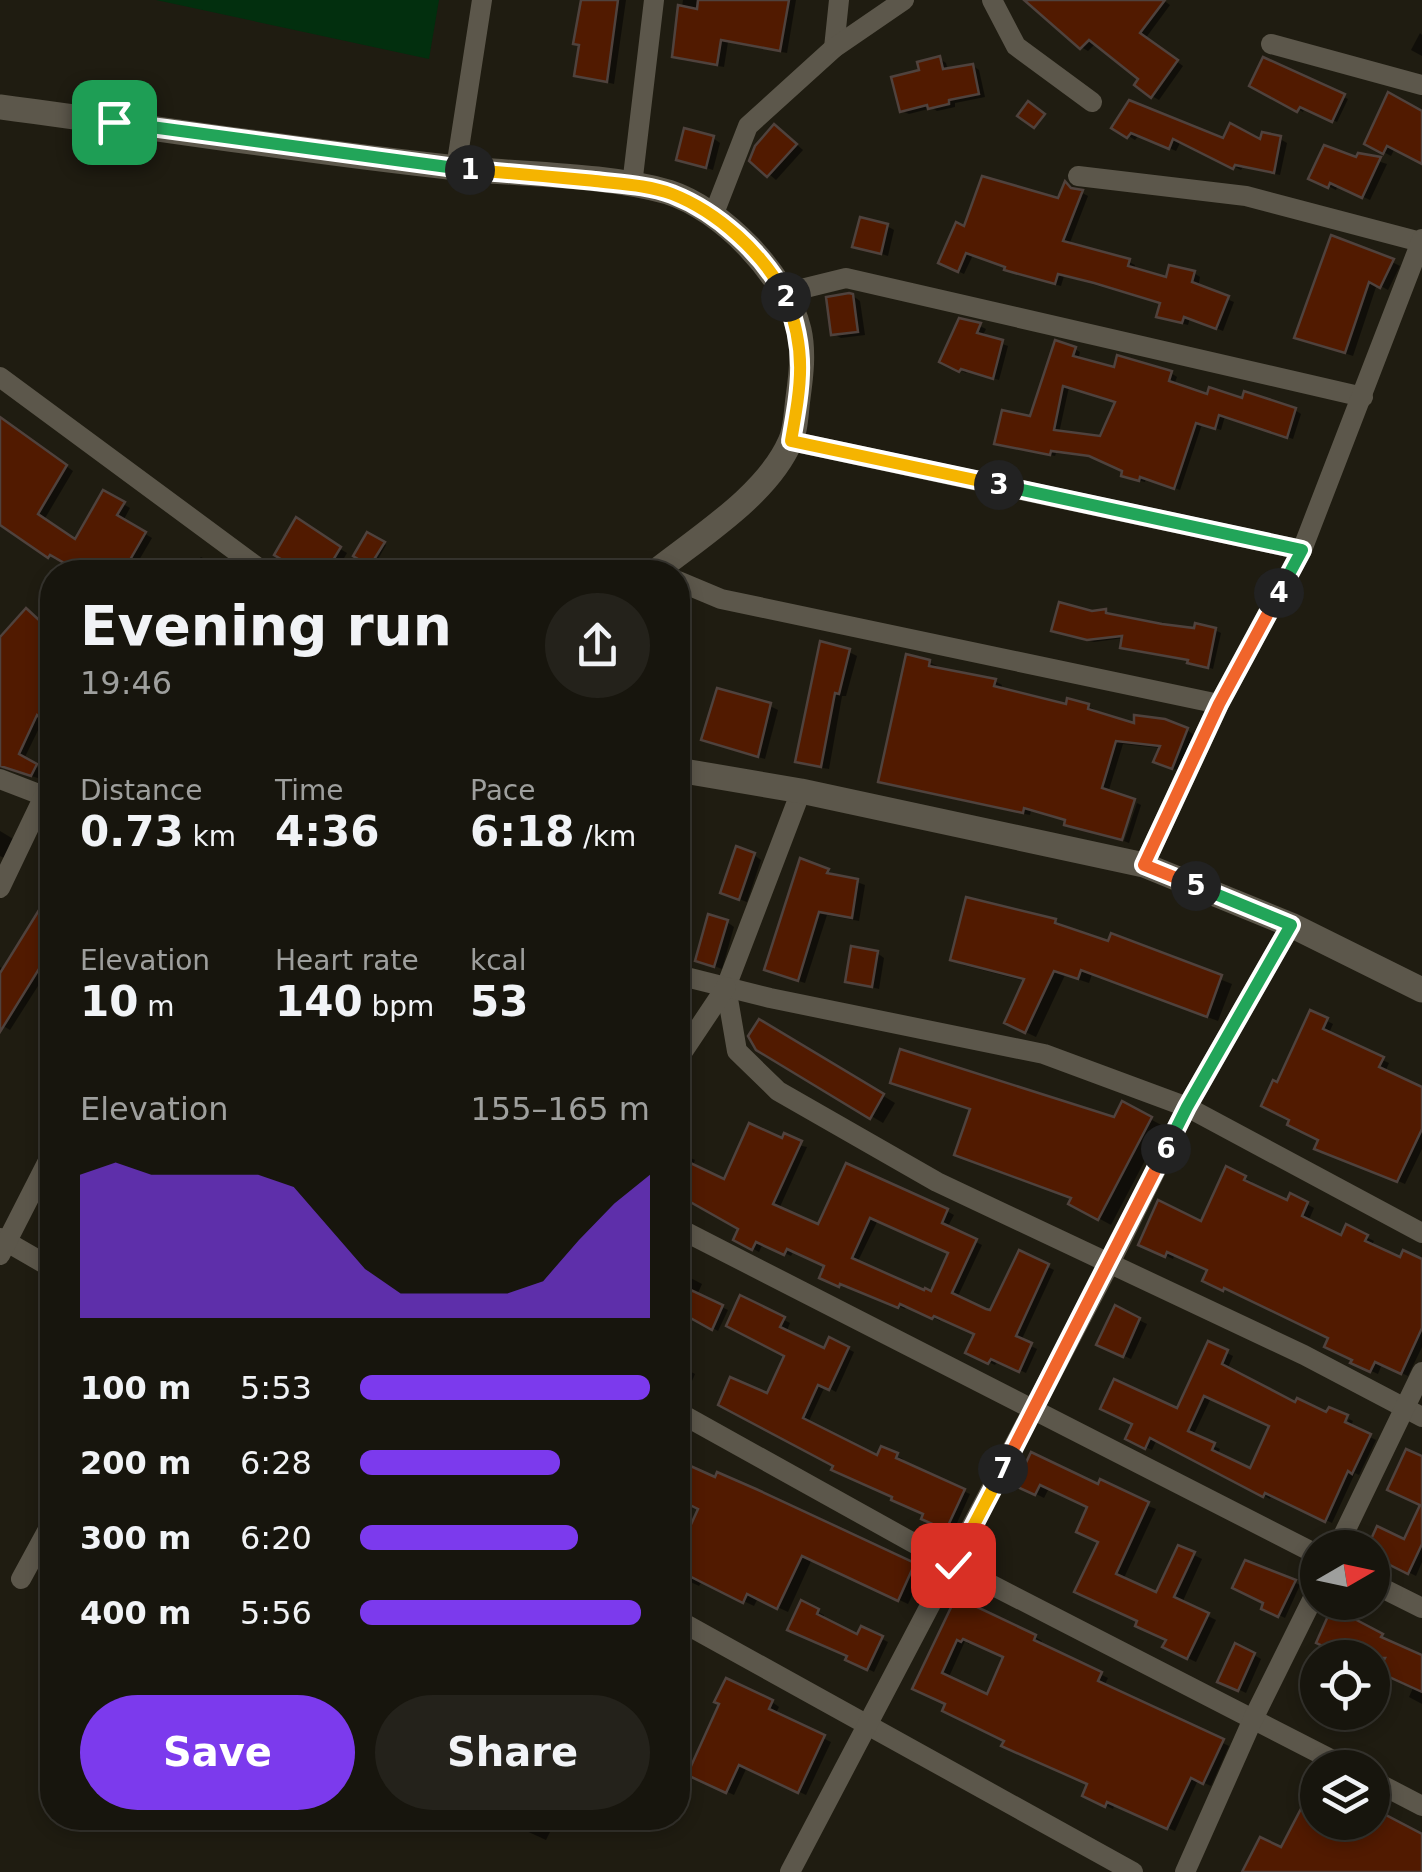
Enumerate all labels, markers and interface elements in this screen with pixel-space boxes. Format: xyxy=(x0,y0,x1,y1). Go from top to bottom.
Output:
pin xyxy=(72,80,157,165)
icon: arrive xyxy=(87,95,142,150)
pin: 1 xyxy=(445,145,495,195)
text: 1 xyxy=(460,153,480,186)
pin: 2 xyxy=(761,272,811,322)
text: 2 xyxy=(776,280,796,313)
pin: 3 xyxy=(974,460,1024,510)
text: 3 xyxy=(989,468,1009,501)
pin: 4 xyxy=(1254,568,1304,618)
text: 4 xyxy=(1269,576,1289,609)
button: share xyxy=(545,593,650,698)
text: Evening run xyxy=(80,594,452,658)
text: 19:46 xyxy=(80,664,172,702)
text: Distance xyxy=(80,774,202,807)
text: Time xyxy=(275,774,344,807)
text: Pace xyxy=(470,774,535,807)
text: 0.73 xyxy=(80,807,184,856)
text: 4:36 xyxy=(275,807,379,856)
text: 6:18 xyxy=(470,807,574,856)
text: km xyxy=(184,820,236,853)
text: /km xyxy=(574,820,636,853)
pin: 5 xyxy=(1171,861,1221,911)
text: 5 xyxy=(1186,869,1206,902)
text: Elevation xyxy=(80,944,210,977)
text: Heart rate xyxy=(275,944,419,977)
text: kcal xyxy=(470,944,527,977)
text: 10 xyxy=(80,977,138,1026)
text: 140 xyxy=(275,977,363,1026)
text: 53 xyxy=(470,977,528,1026)
text: m xyxy=(138,990,175,1023)
text: bpm xyxy=(363,990,434,1023)
text: Elevation xyxy=(80,1090,229,1128)
text: 155–165 m xyxy=(471,1090,650,1128)
pin: 6 xyxy=(1141,1124,1191,1174)
text: 6 xyxy=(1156,1132,1176,1165)
text: 100 m xyxy=(80,1369,191,1407)
text: 5:53 xyxy=(240,1369,312,1407)
text: 200 m xyxy=(80,1444,191,1482)
text: 6:28 xyxy=(240,1444,312,1482)
pin: 7 xyxy=(978,1444,1028,1494)
text: 7 xyxy=(993,1452,1013,1485)
text: 300 m xyxy=(80,1519,191,1557)
text: 6:20 xyxy=(240,1519,312,1557)
pin xyxy=(911,1523,996,1608)
north arrow xyxy=(1300,1530,1390,1620)
map controls xyxy=(1300,1530,1390,1840)
icon: check xyxy=(926,1538,981,1593)
text: 400 m xyxy=(80,1594,191,1632)
text: 5:56 xyxy=(240,1594,312,1632)
button: locate xyxy=(1300,1640,1390,1730)
button: Save xyxy=(80,1695,355,1810)
button: Share xyxy=(375,1695,650,1810)
button: layers xyxy=(1300,1750,1390,1840)

